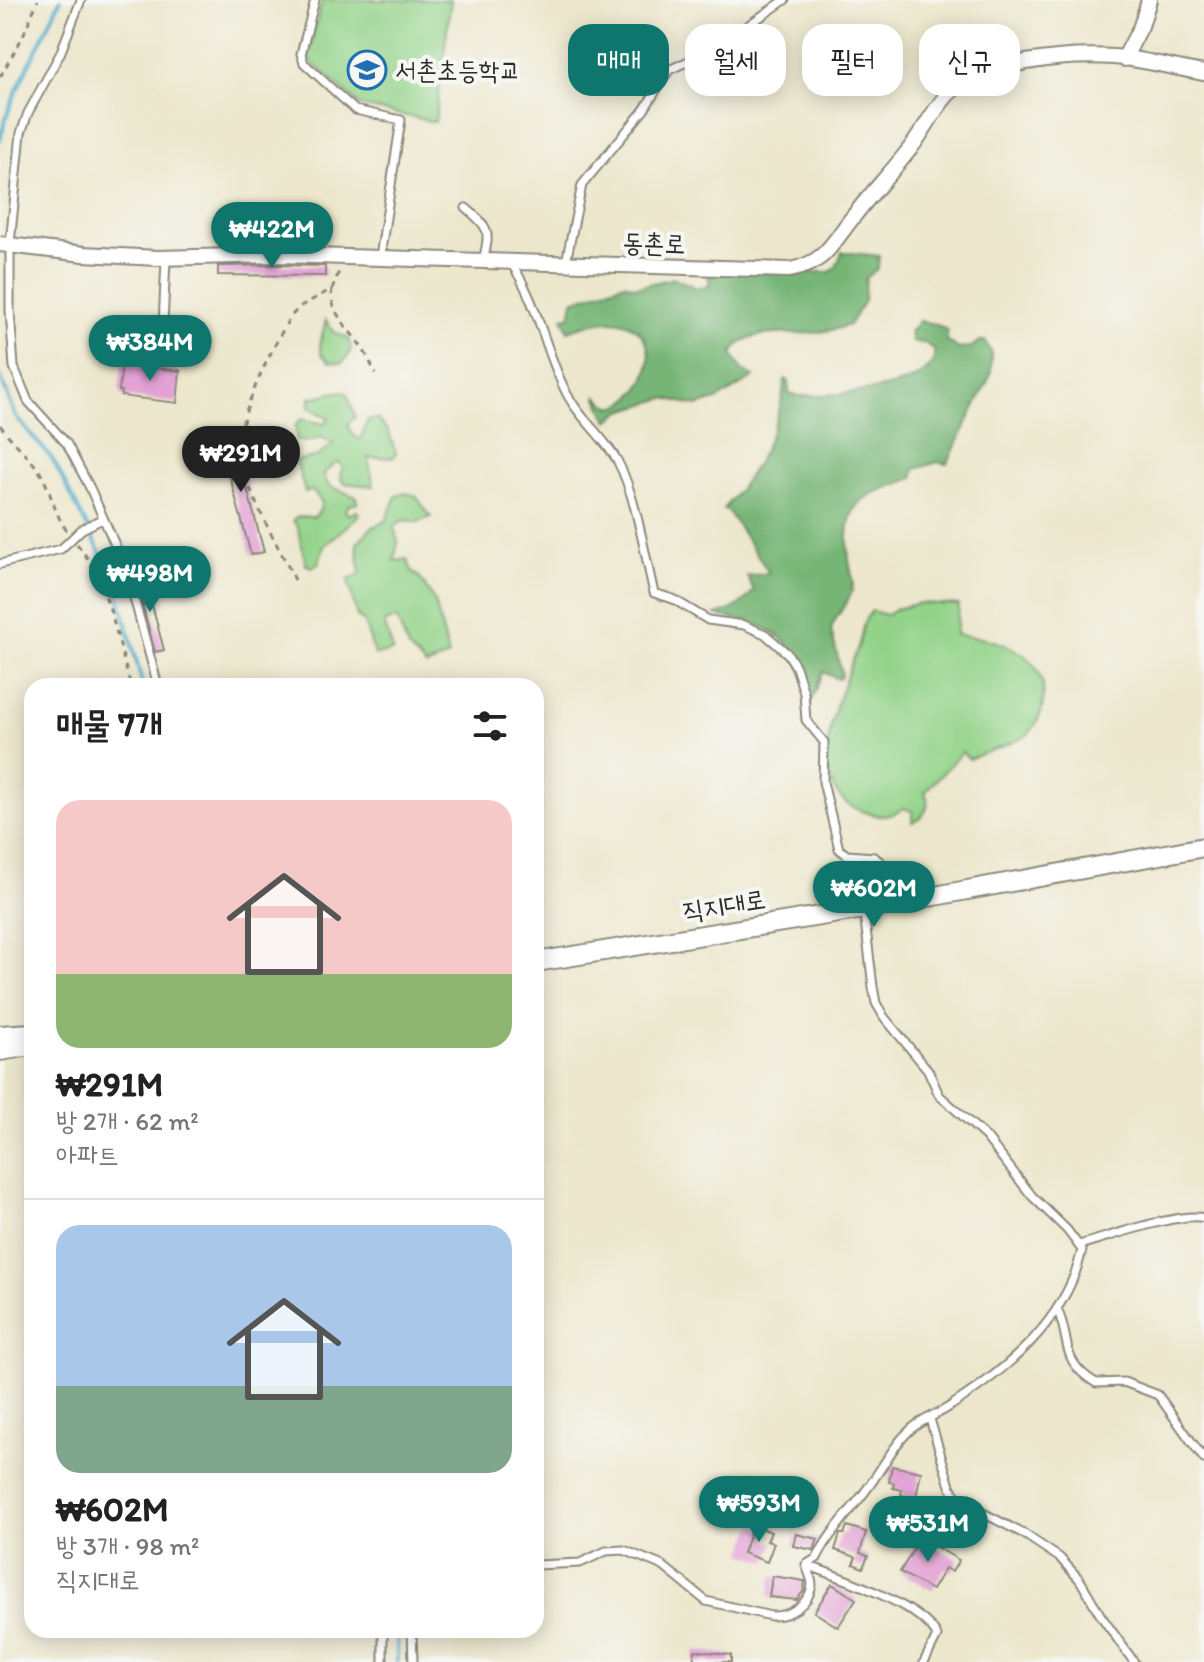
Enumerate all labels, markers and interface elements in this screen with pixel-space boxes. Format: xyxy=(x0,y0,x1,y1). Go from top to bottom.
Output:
chip: 매매 xyxy=(568,24,669,96)
chip: 월세 xyxy=(685,24,786,96)
chip: 필터 xyxy=(802,24,903,96)
chip: 신규 xyxy=(919,24,1020,96)
school or university icon: 서촌초등학교 xyxy=(346,49,388,91)
place label: 서촌초등학교 xyxy=(395,54,521,86)
pin: ₩422M xyxy=(216,202,328,270)
text: ₩422M xyxy=(229,212,315,244)
street label: 동촌로 xyxy=(622,226,686,260)
pin: ₩384M xyxy=(94,315,206,383)
text: ₩384M xyxy=(107,325,193,357)
pin: ₩291M xyxy=(185,426,297,494)
text: ₩291M xyxy=(200,436,282,468)
pin: ₩498M xyxy=(94,546,206,614)
text: ₩498M xyxy=(107,556,193,588)
text: 매물 7개 xyxy=(56,704,163,745)
icon: filters xyxy=(468,704,512,748)
icon: home xyxy=(212,852,356,996)
pin: ₩602M xyxy=(818,861,930,929)
text: ₩602M xyxy=(831,871,917,903)
street label: 직지대로 xyxy=(680,883,768,927)
text: ₩291M xyxy=(56,1064,163,1105)
text: 방 2개 · 62 m² xyxy=(56,1105,199,1137)
text: 아파트 xyxy=(56,1139,119,1171)
icon: home xyxy=(212,1277,356,1421)
pin: ₩593M xyxy=(703,1476,815,1544)
text: ₩593M xyxy=(717,1486,801,1518)
text: ₩602M xyxy=(56,1489,169,1530)
pin: ₩531M xyxy=(872,1496,984,1564)
text: ₩531M xyxy=(887,1506,969,1538)
text: 방 3개 · 98 m² xyxy=(56,1530,199,1562)
text: 직지대로 xyxy=(56,1564,140,1596)

